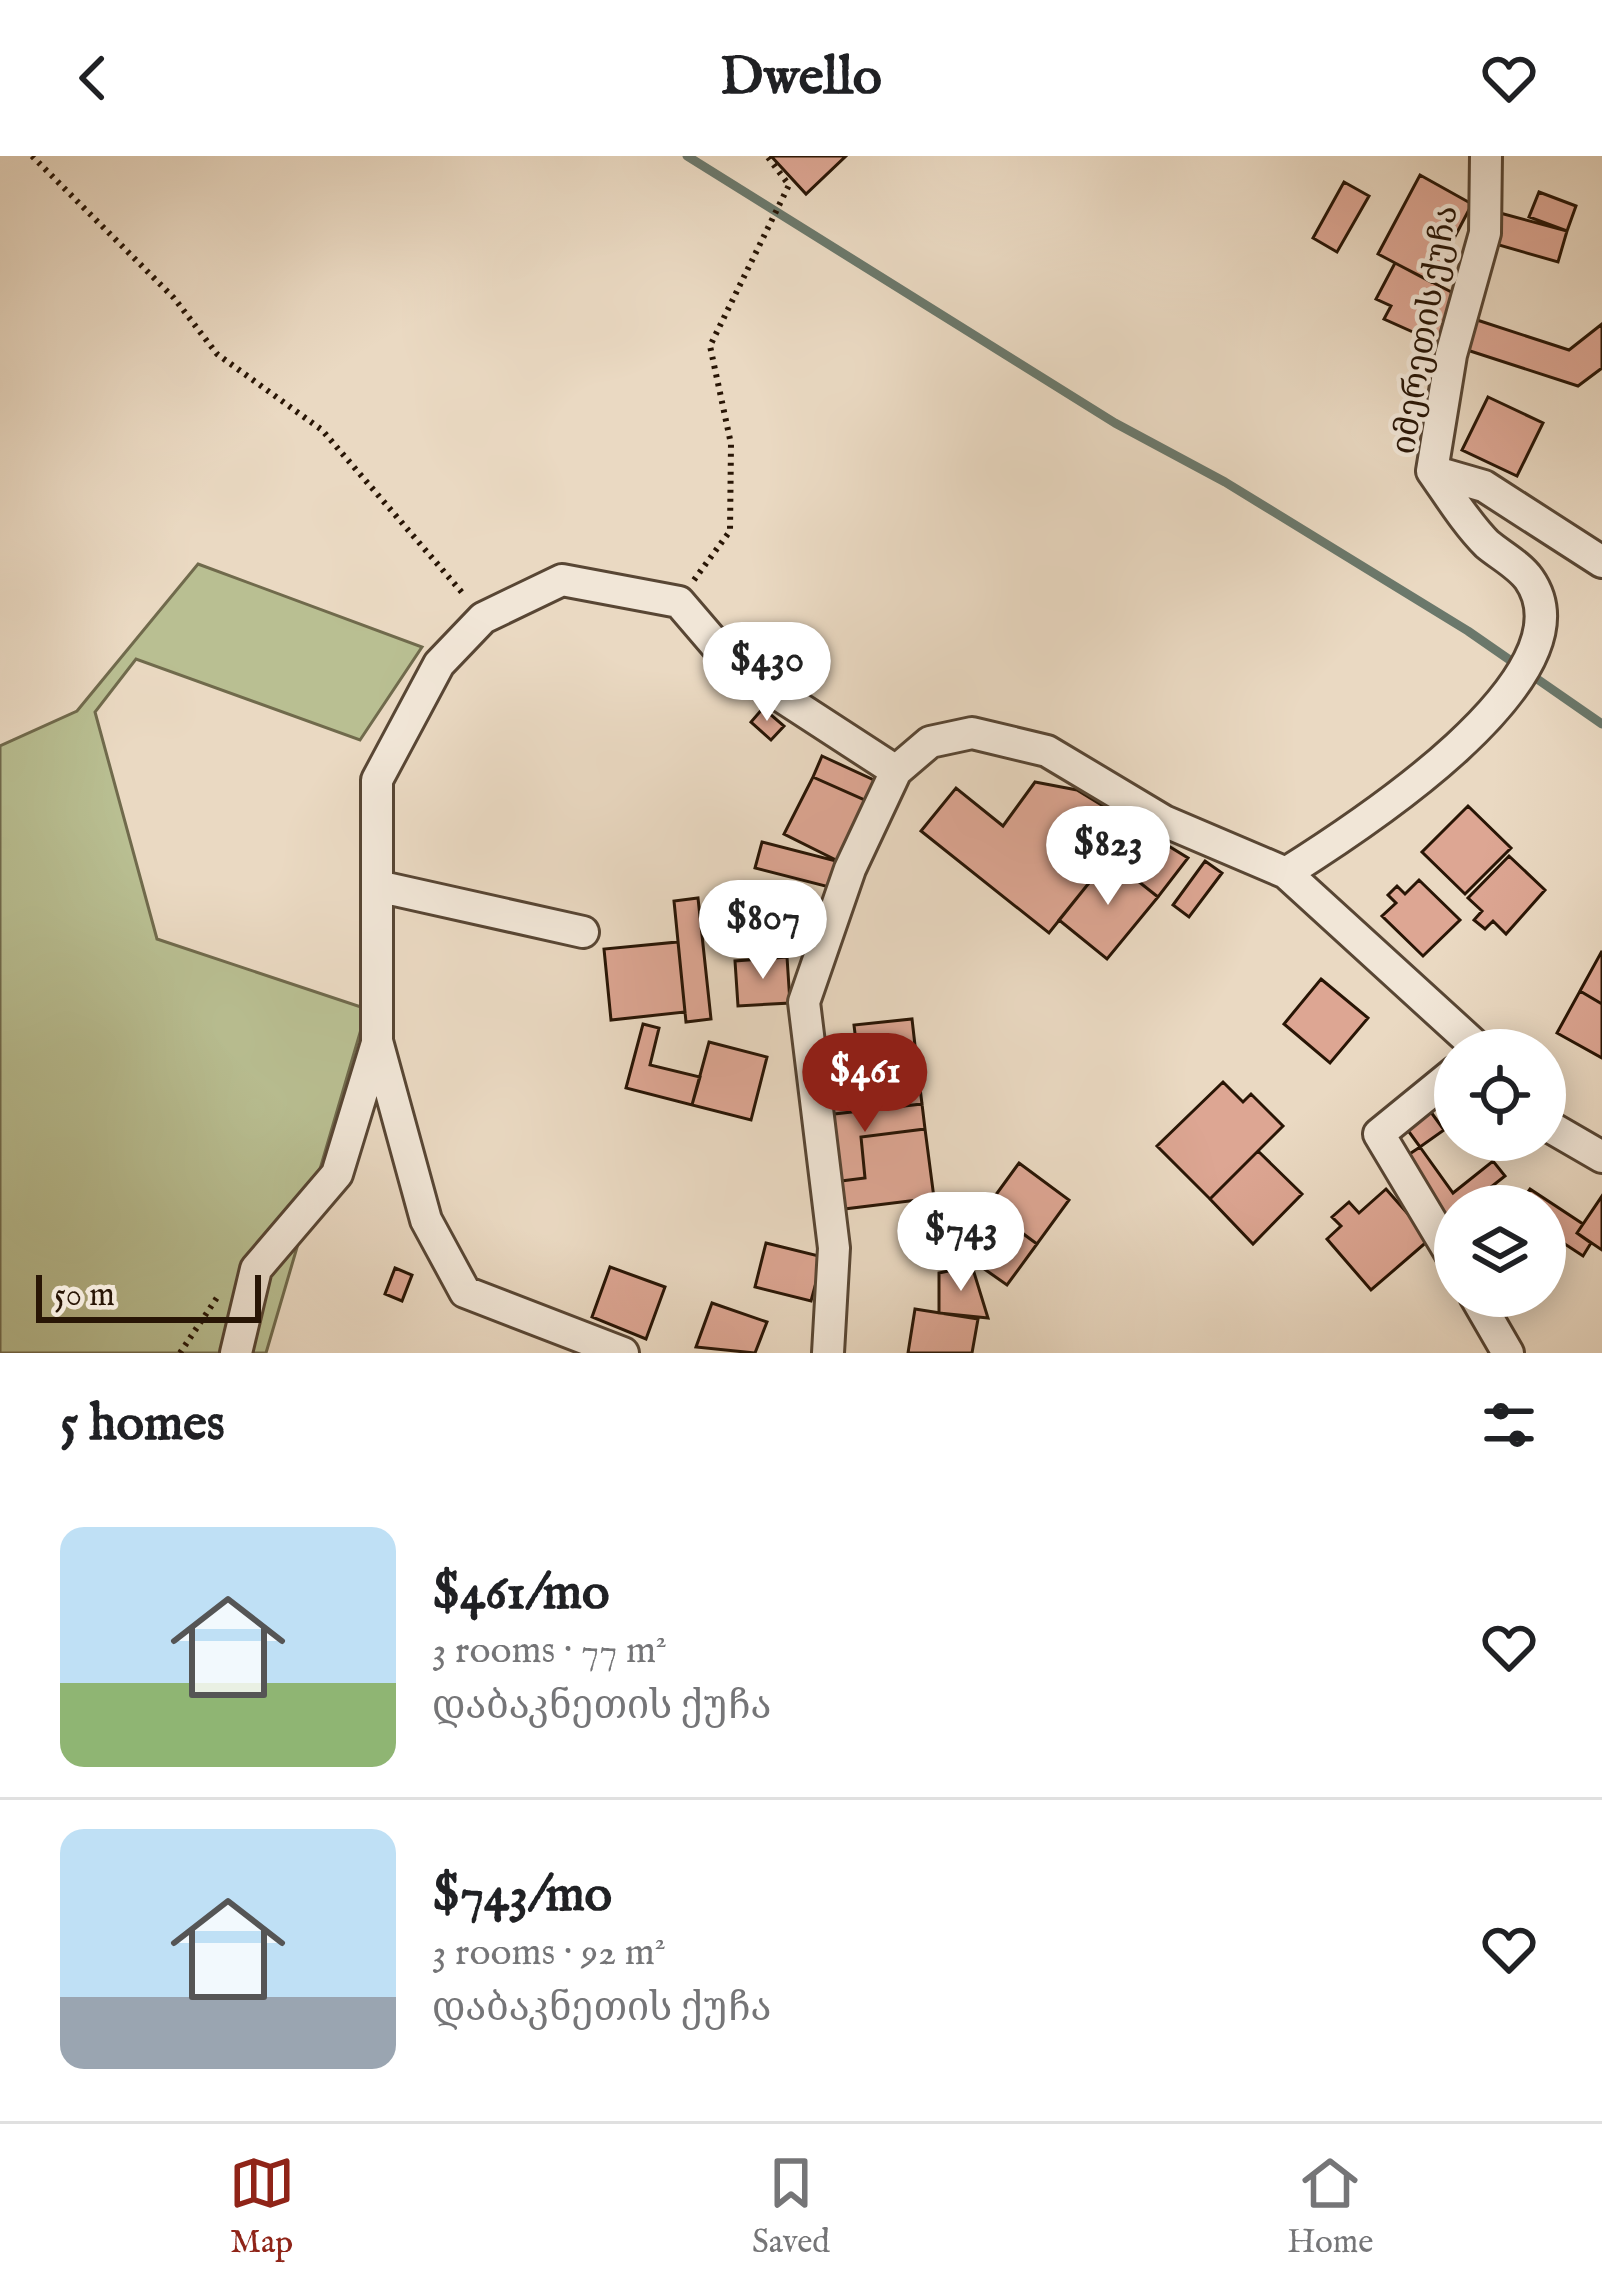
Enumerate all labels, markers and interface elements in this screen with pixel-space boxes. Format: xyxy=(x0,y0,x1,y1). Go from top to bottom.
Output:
text: Dwello xyxy=(720,44,882,113)
icon: back xyxy=(60,45,126,111)
icon: heart xyxy=(1476,45,1542,111)
street label: იმერეთის ქუჩა xyxy=(1383,202,1469,458)
pin: $430 xyxy=(696,622,838,724)
text: $430 xyxy=(730,636,804,685)
pin: $823 xyxy=(1037,806,1179,908)
text: $823 xyxy=(1073,820,1143,869)
pin: $807 xyxy=(692,880,834,982)
text: $807 xyxy=(726,894,800,943)
map controls xyxy=(1434,1029,1566,1317)
button: locate xyxy=(1434,1029,1566,1161)
pin: $461 xyxy=(794,1033,936,1135)
text: $461 xyxy=(829,1047,901,1096)
button: layers xyxy=(1434,1185,1566,1317)
pin: $743 xyxy=(890,1192,1032,1294)
text: $743 xyxy=(924,1206,998,1255)
scale bar xyxy=(36,1269,261,1322)
text: 50 m xyxy=(54,1275,115,1317)
icon: filters xyxy=(1476,1392,1542,1458)
text: 5 homes xyxy=(60,1393,225,1458)
text: $461/mo xyxy=(432,1562,610,1627)
icon: home xyxy=(156,1575,300,1719)
icon: heart xyxy=(1476,1614,1542,1680)
text: 3 rooms · 77 m² xyxy=(432,1627,667,1676)
text: დაბაკნეთის ქუჩა xyxy=(432,1683,771,1732)
text: $743/mo xyxy=(432,1864,612,1929)
icon: home xyxy=(156,1877,300,2021)
icon: heart xyxy=(1476,1916,1542,1982)
text: 3 rooms · 92 m² xyxy=(432,1929,666,1978)
text: დაბაკნეთის ქუჩა xyxy=(432,1985,771,2034)
tab: Map xyxy=(229,2150,295,2264)
tab: Saved xyxy=(752,2150,830,2264)
tab: Home xyxy=(1287,2150,1373,2264)

